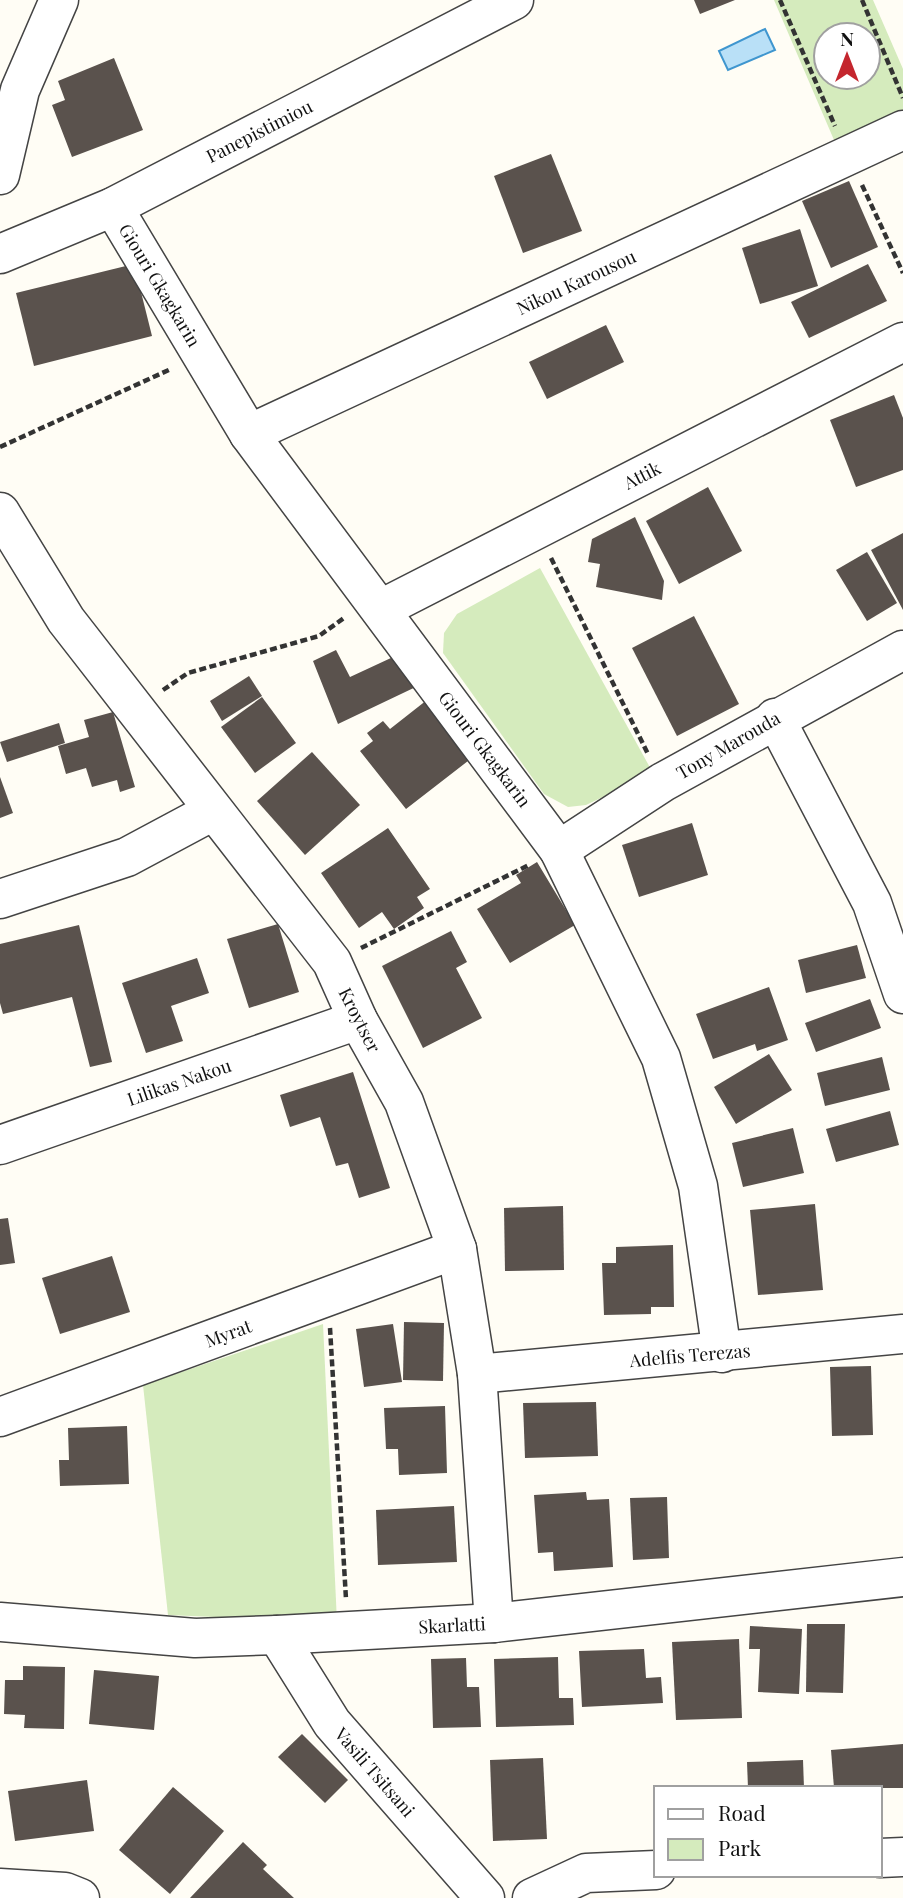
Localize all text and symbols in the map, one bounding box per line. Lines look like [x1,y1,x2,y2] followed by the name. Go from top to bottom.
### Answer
[812,21,882,91] north arrow
[840,25,854,51] text: N
[202,94,317,168] street label: Panepistimiou
[114,219,206,351] street label: Giouri Gkagkarin
[512,244,640,320] street label: Nikou Karousou
[618,456,665,495] street label: Attik
[433,686,537,812] street label: Giouri Gkagkarin
[672,706,784,784] street label: Tony Marouda
[333,983,387,1057] street label: Kroytser
[124,1053,235,1111] street label: Lilikas Nakou
[201,1313,255,1352] street label: Myrat
[628,1338,751,1372] street label: Adelfis Terezas
[418,1611,486,1639] street label: Skarlatti
[329,1722,420,1822] street label: Vasili Tsitsani
[654,1786,882,1877] legend
[718,1798,766,1826] text: Road
[718,1833,762,1861] text: Park

